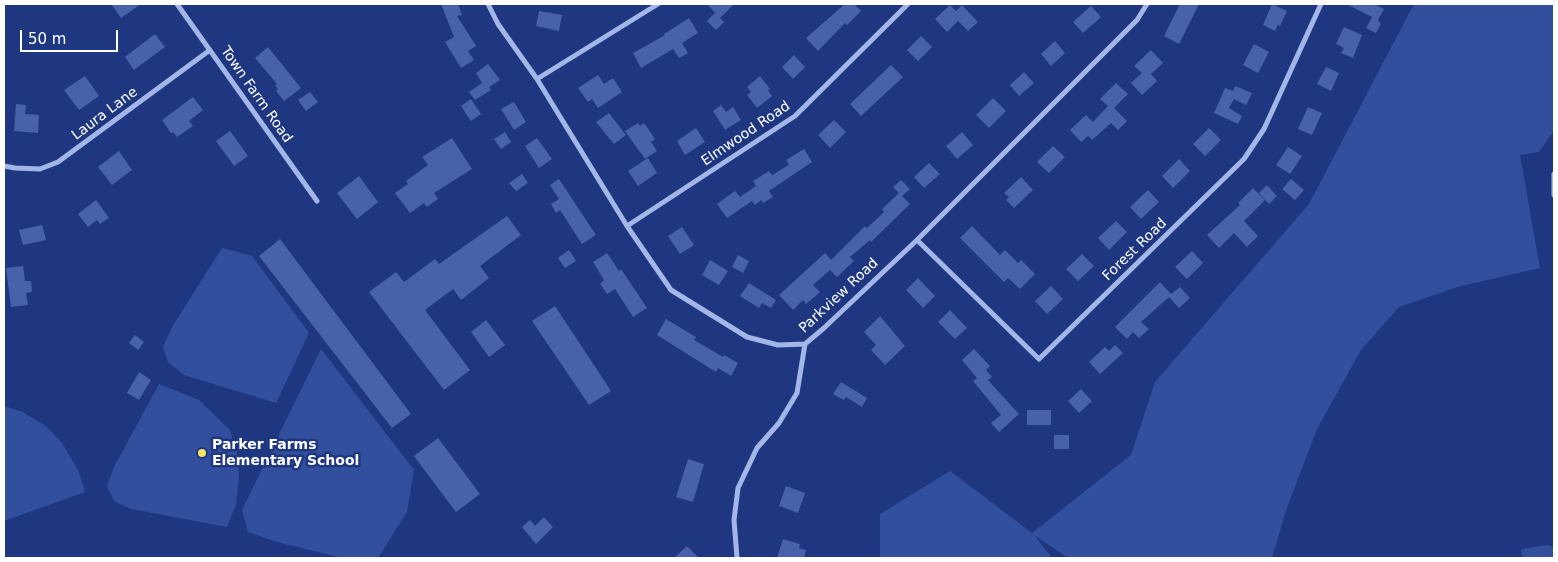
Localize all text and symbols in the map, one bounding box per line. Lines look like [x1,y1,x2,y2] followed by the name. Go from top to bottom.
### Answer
[22,20,120,52] scale bar
[28,30,66,48] text: 50 m
[217,44,295,146] street label: Town Farm Road
[69,84,141,144] street label: Laura Lane
[698,98,794,170] street label: Elmwood Road
[1099,215,1171,285] street label: Forest Road
[796,255,882,337] street label: Parkview Road
[212,437,359,470] place label: Parker Farms Elementary School
[196,447,208,459] marker: Parker Farms Elementary School

